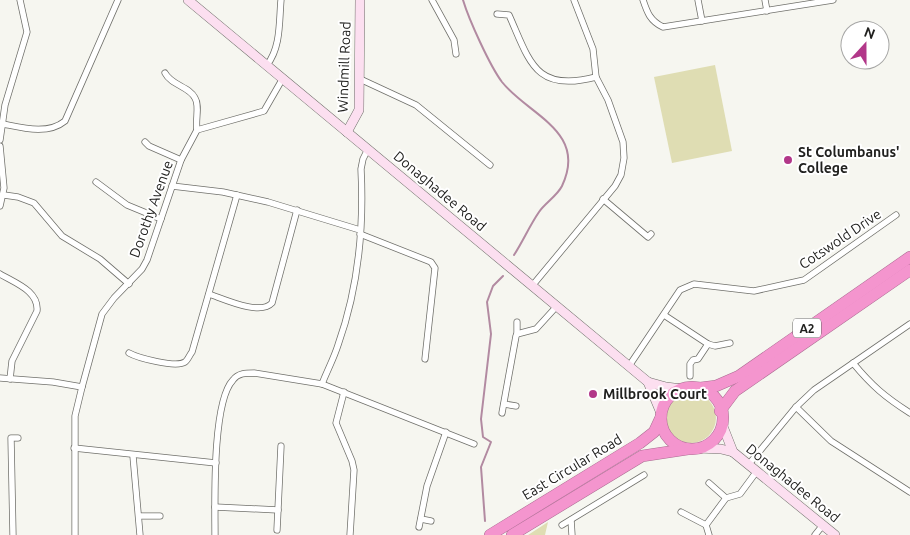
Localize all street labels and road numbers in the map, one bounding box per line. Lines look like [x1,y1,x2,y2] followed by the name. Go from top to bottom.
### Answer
[334,21,354,113] street label: Windmill Road
[391,148,489,234] street label: Donaghadee Road
[126,158,176,260] street label: Dorothy Avenue
[796,206,884,272] street label: Cotswold Drive
[793,318,821,338] road number: A2
[519,431,625,503] street label: East Circular Road
[743,440,843,526] street label: Donaghadee Road

